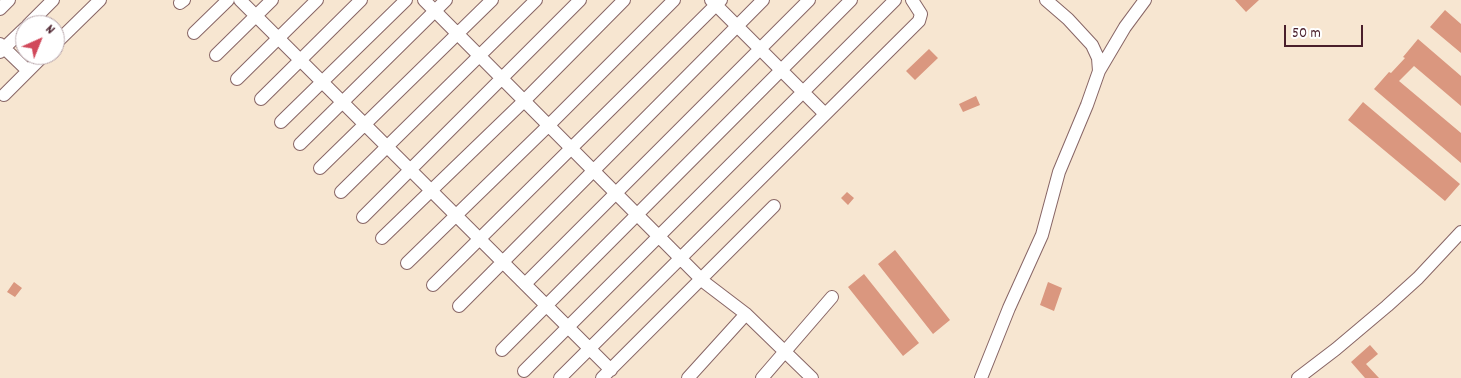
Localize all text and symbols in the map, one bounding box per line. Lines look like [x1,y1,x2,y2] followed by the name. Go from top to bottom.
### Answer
[15,15,65,65] north arrow
[1286,15,1365,47] scale bar
[40,20,59,40] text: N
[1292,23,1321,45] text: 50 m

